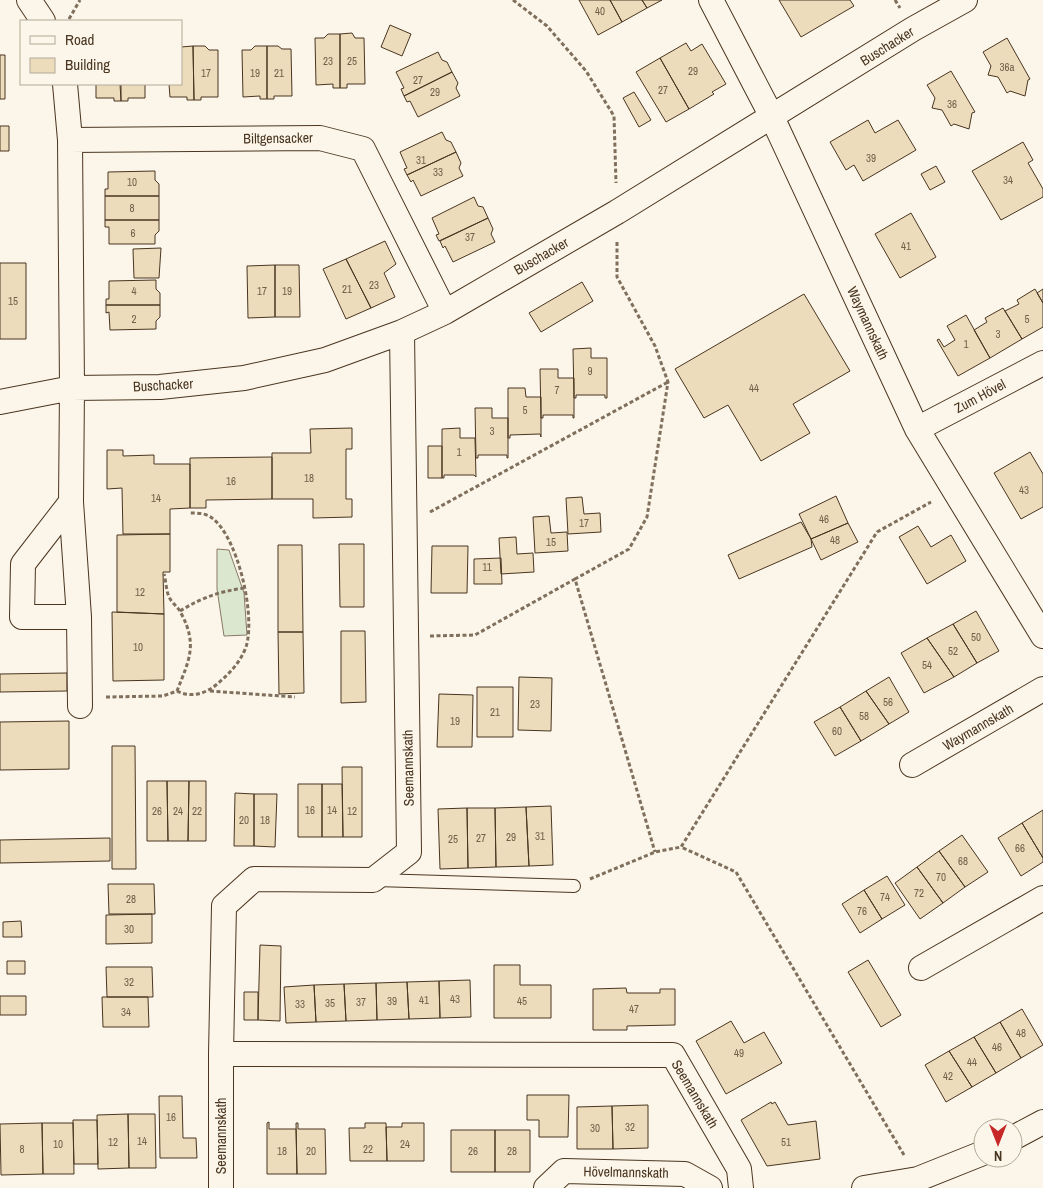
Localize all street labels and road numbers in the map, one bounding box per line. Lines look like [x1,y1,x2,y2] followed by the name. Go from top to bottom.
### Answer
[857,22,917,70] street label: Buschacker
[243,128,313,148] street label: Biltgensacker
[511,233,572,279] street label: Buschacker
[843,284,893,362] street label: Waymannskath
[133,374,194,396] street label: Buschacker
[951,375,1009,417] street label: Zum Hövel
[939,700,1017,754] street label: Waymannskath
[398,730,418,806] street label: Seemannskath
[668,1057,722,1131] street label: Seemannskath
[212,1098,230,1174] street label: Seemannskath
[583,1162,669,1182] street label: Hövelmannskath

